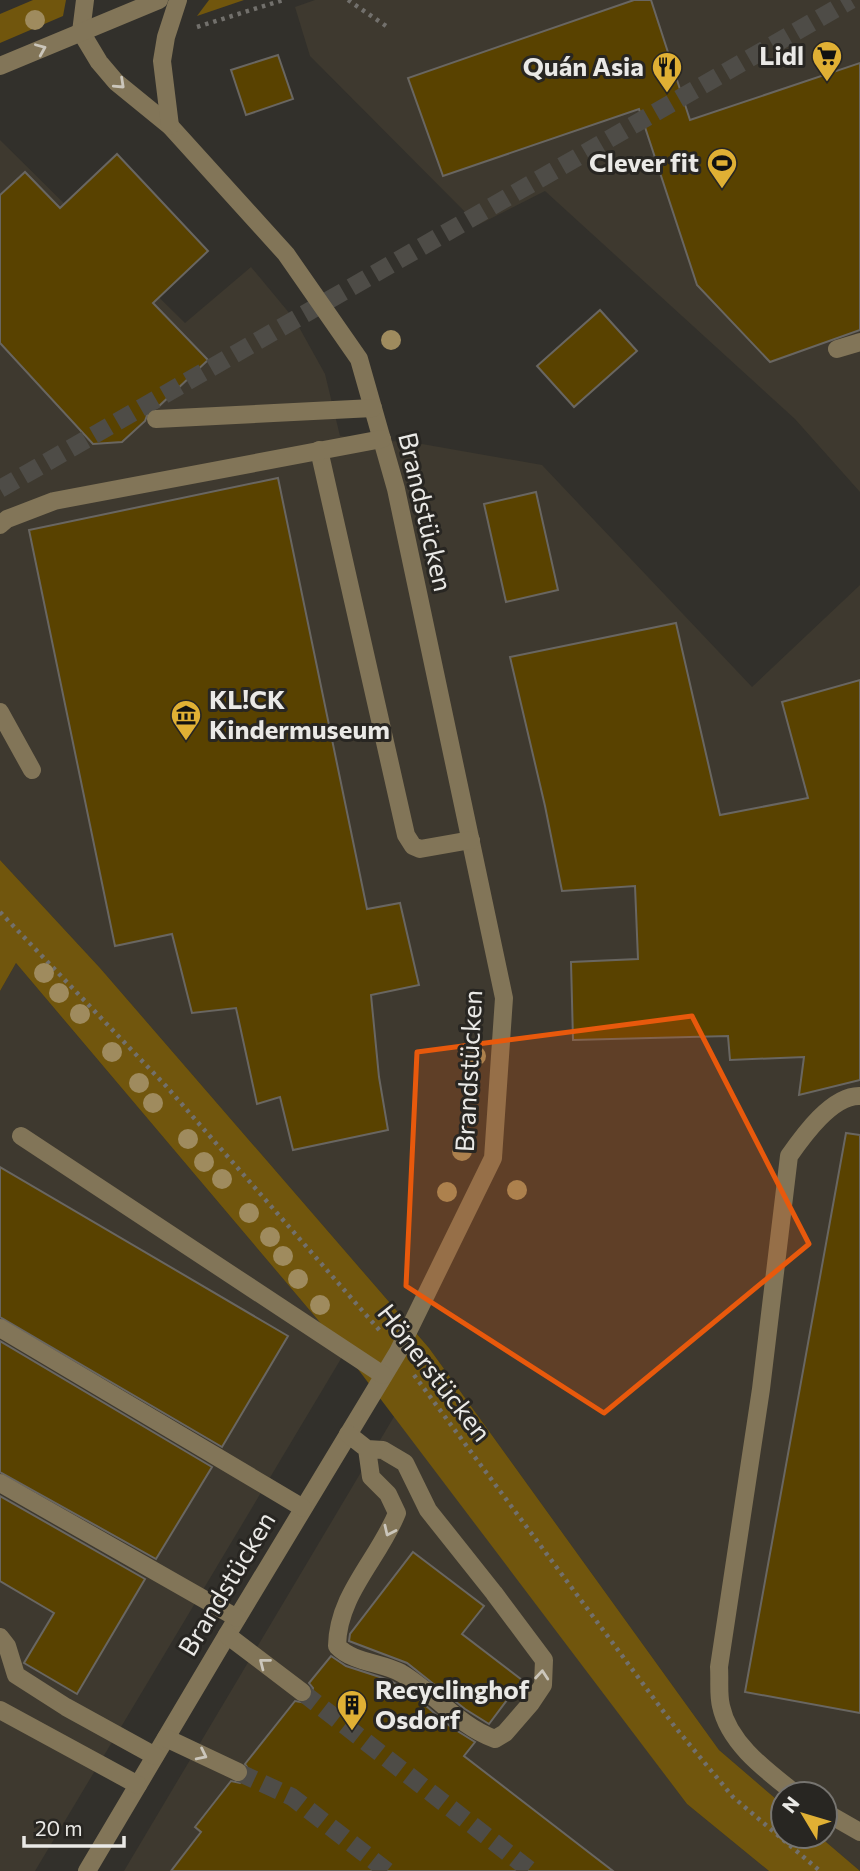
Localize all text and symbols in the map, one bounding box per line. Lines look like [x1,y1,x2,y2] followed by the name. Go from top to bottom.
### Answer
[759,39,804,70] place label: Lidl
[810,39,844,83] supermarket icon: Lidl
[34,43,46,57] one-way arrow
[523,50,644,81] place label: Quán Asia
[650,50,684,94] restaurant icon: Quán Asia
[112,76,125,88] one-way arrow
[589,146,699,177] place label: Clever fit
[705,146,739,190] sports icon: Clever fit
[393,429,460,594] street label: Brandstücken
[209,683,390,744] place label: KL!CK Kindermuseum
[169,698,203,742] museum icon: KL!CK Kindermuseum
[448,989,487,1153] street label: Brandstücken
[372,1297,498,1447] street label: Hönerstücken
[171,1506,281,1661] street label: Brandstücken
[384,1524,398,1536] one-way arrow
[260,1659,272,1672] one-way arrow
[534,1669,549,1680] one-way arrow
[375,1673,530,1734] place label: Recyclinghof Osdorf
[335,1688,369,1732] building icon: Recyclinghof Osdorf
[195,1747,207,1761] one-way arrow
[769,1780,839,1850] north arrow
[777,1792,804,1817] text: N
[24,1804,124,1848] scale bar
[35,1815,83,1840] text: 20 m

